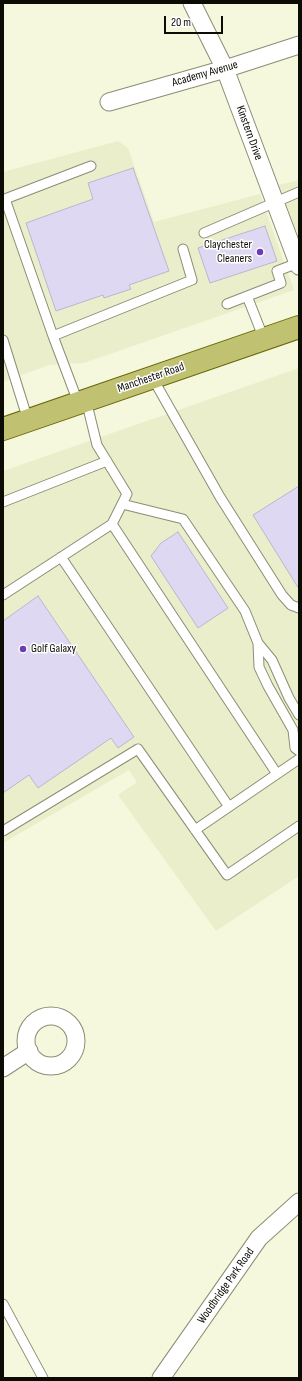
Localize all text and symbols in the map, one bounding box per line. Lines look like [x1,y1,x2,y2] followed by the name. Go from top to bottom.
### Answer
[166,8,225,34] scale bar
[171,15,191,30] text: 20 m
[170,58,240,90] street label: Academy Avenue
[232,104,266,162] street label: Kinstern Drive
[204,238,252,266] place label: Claychester Cleaners
[255,247,265,257] marker: Claychester Cleaners
[116,360,186,396] street label: Manchester Road
[31,642,76,656] place label: Golf Galaxy
[18,644,28,654] marker: Golf Galaxy
[195,1245,257,1327] street label: Woodbridge Park Road

